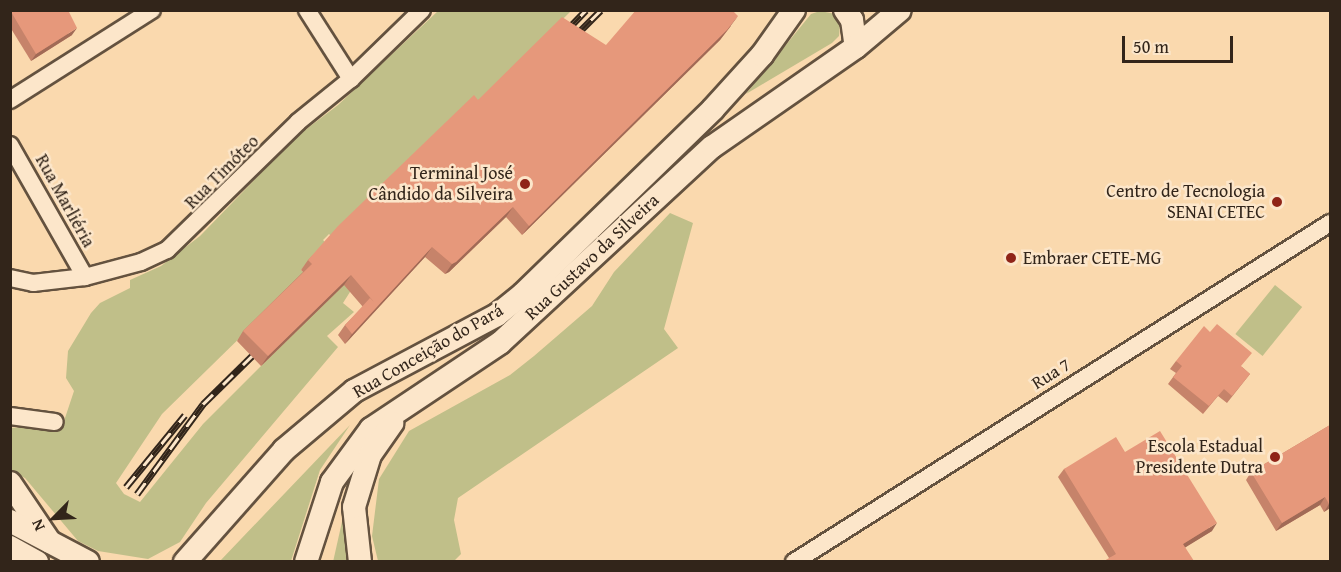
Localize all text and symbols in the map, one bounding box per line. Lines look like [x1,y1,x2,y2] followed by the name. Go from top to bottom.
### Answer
[1125,24,1236,62] scale bar
[1133,33,1169,60] text: 50 m
[181,131,263,213] street label: Rua Timóteo
[31,151,99,251] street label: Rua Marliéria
[368,163,513,206] place label: Terminal José Cândido da Silveira
[518,177,532,191] marker: Terminal José Cândido da Silveira
[1106,181,1265,224] place label: Centro de Tecnologia SENAI CETEC
[521,189,663,325] street label: Rua Gustavo da Silveira
[1270,195,1284,209] marker: Centro de Tecnologia SENAI CETEC
[1023,247,1161,269] place label: Embraer CETE-MG
[1004,251,1018,265] marker: Embraer CETE-MG
[349,299,507,403] street label: Rua Conceição do Pará
[1028,354,1074,394] street label: Rua 7
[1136,436,1263,478] place label: Escola Estadual Presidente Dutra
[1268,450,1282,464] marker: Escola Estadual Presidente Dutra
[24,488,84,548] north arrow
[24,516,51,535] text: N

